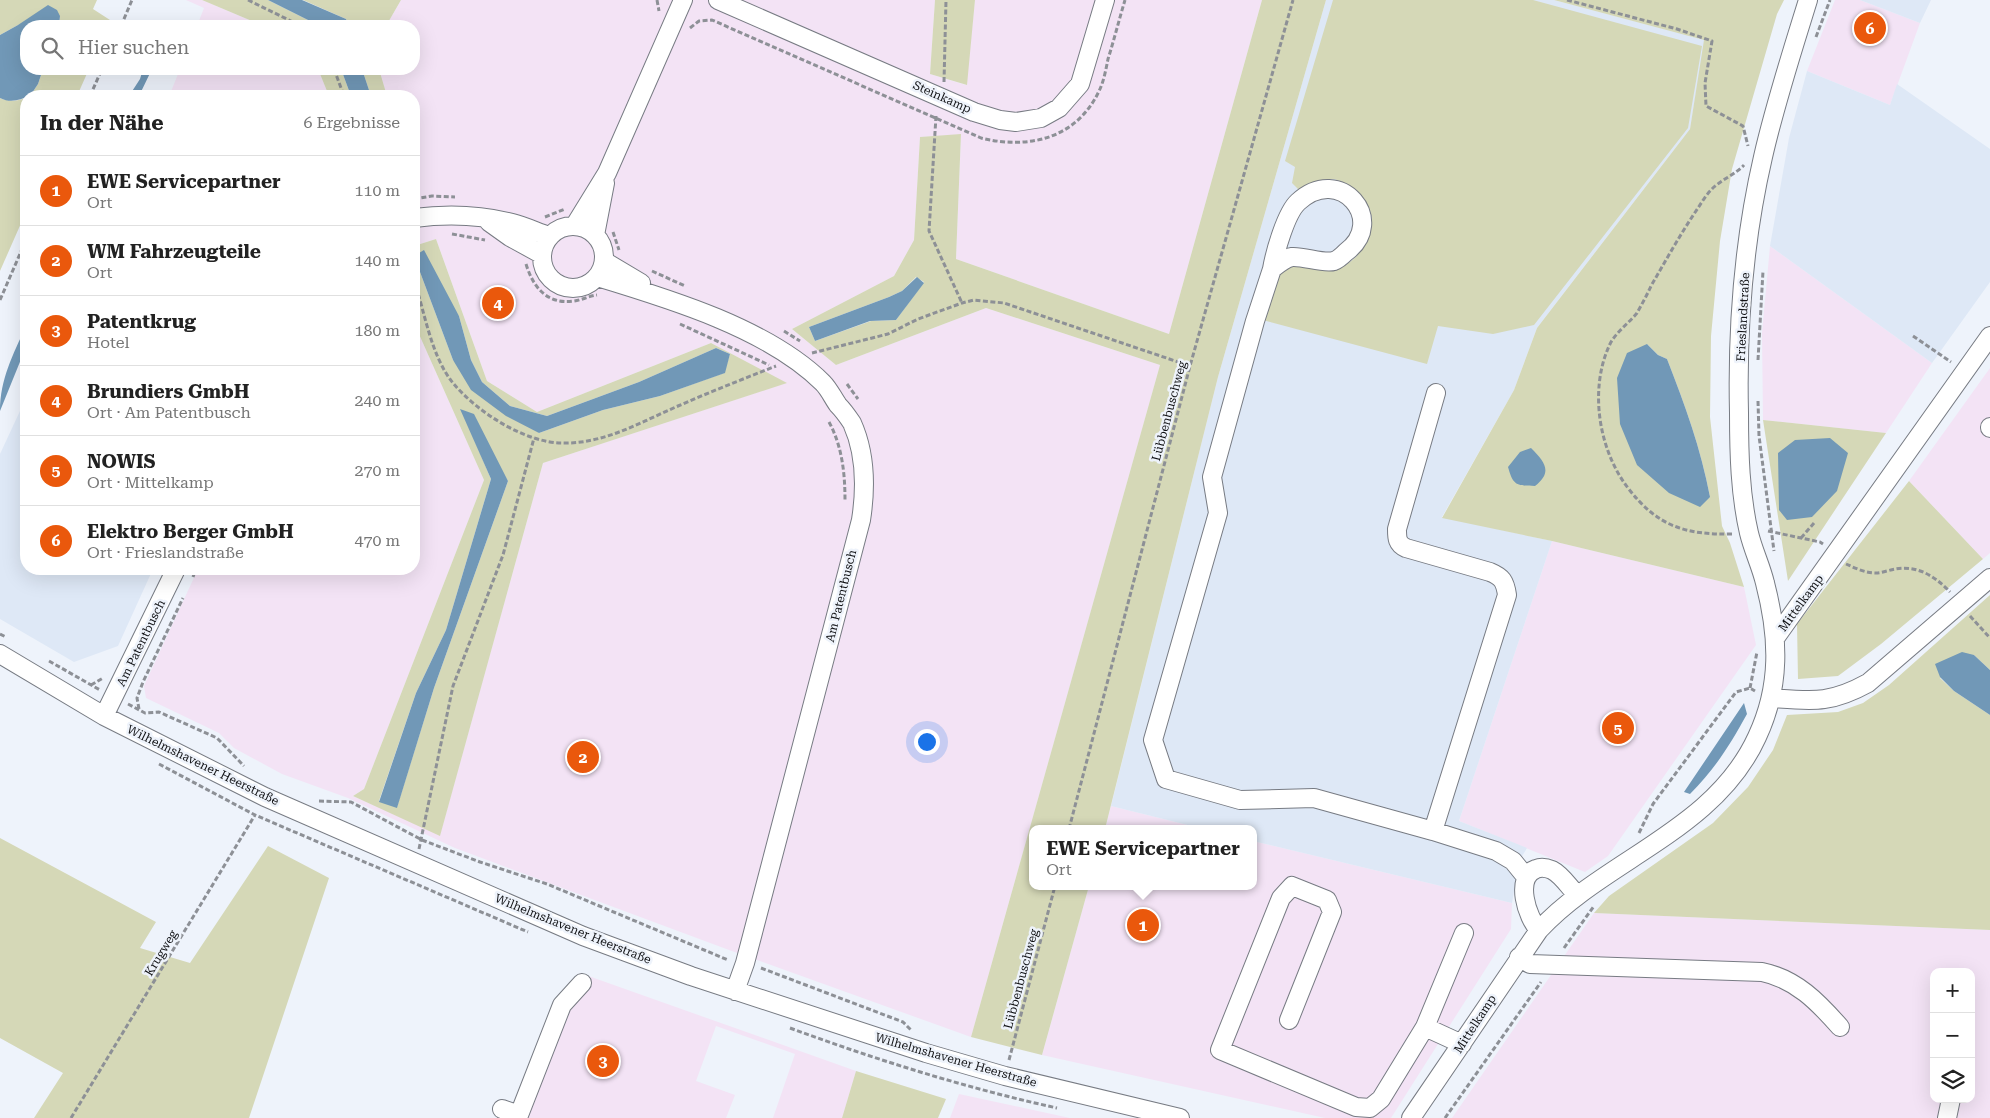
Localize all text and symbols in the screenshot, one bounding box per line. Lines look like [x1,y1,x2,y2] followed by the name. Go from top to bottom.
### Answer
[1854,9,1886,47] pin: 6
[20,20,420,75] search box
[38,34,66,62] icon: search
[78,36,189,59] text: Hier suchen
[911,78,973,116] street label: Steinkamp
[40,111,163,135] text: In der Nähe
[303,113,400,132] text: 6 Ergebnisse
[87,170,281,193] text: EWE Servicepartner
[52,181,60,200] text: 1
[354,181,400,200] text: 110 m
[87,193,113,212] text: Ort
[87,240,261,263] text: WM Fahrzeugteile
[52,251,60,270] text: 2
[354,251,400,270] text: 140 m
[87,263,113,282] text: Ort
[1734,272,1752,362] street label: Frieslandstraße
[482,284,514,322] pin: 4
[87,310,196,333] text: Patentkrug
[52,321,60,340] text: 3
[354,321,400,340] text: 180 m
[87,333,129,352] text: Hotel
[1149,359,1189,462] street label: Lübbenbuschweg
[87,380,249,403] text: Brundiers GmbH
[52,391,60,410] text: 4
[354,391,400,410] text: 240 m
[87,403,251,422] text: Ort · Am Patentbusch
[87,450,155,473] text: NOWIS
[52,461,60,480] text: 5
[354,461,400,480] text: 270 m
[87,473,214,492] text: Ort · Mittelkamp
[87,520,294,543] text: Elektro Berger GmbH
[52,531,60,550] text: 6
[354,531,400,550] text: 470 m
[87,543,244,562] text: Ort · Frieslandstraße
[823,548,859,644] street label: Am Patentbusch
[1776,572,1826,634] street label: Mittelkamp
[114,597,168,689] street label: Am Patentbusch
[1602,709,1634,747] pin: 5
[125,722,282,808] street label: Wilhelmshavener Heerstraße
[914,729,940,755] your location
[567,738,599,776] pin: 2
[1029,825,1257,890] popup
[1046,837,1240,860] text: EWE Servicepartner
[1046,860,1072,879] text: Ort
[493,891,654,967] street label: Wilhelmshavener Heerstraße
[1127,906,1159,944] pin: 1
[142,927,180,979] street label: Krugweg
[1001,927,1041,1030] street label: Lübbenbuschweg
[1930,968,1975,1103] map controls
[1930,968,1975,1013] button: +
[1451,992,1499,1056] street label: Mittelkamp
[1930,1013,1975,1058] button: −
[874,1030,1039,1090] street label: Wilhelmshavener Heerstraße
[587,1042,619,1080] pin: 3
[1930,1058,1975,1103] button: layers

